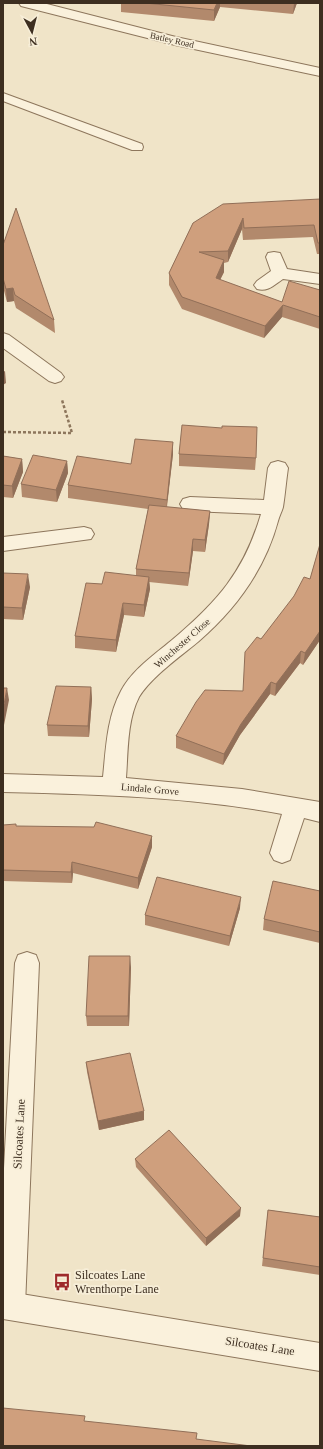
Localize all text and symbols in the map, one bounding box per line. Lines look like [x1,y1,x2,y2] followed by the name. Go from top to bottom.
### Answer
[12,12,52,52] north arrow
[149,30,195,50] street label: Batley Road
[28,35,38,48] text: N
[152,615,213,670] street label: Winchester Close
[121,781,180,797] street label: Lindale Grove
[10,1099,28,1169] street label: Silcoates Lane
[75,1268,159,1296] place label: Silcoates Lane Wrenthorpe Lane
[52,1272,72,1292] bus stop icon: Silcoates Lane Wrenthorpe Lane
[224,1334,296,1358] street label: Silcoates Lane

